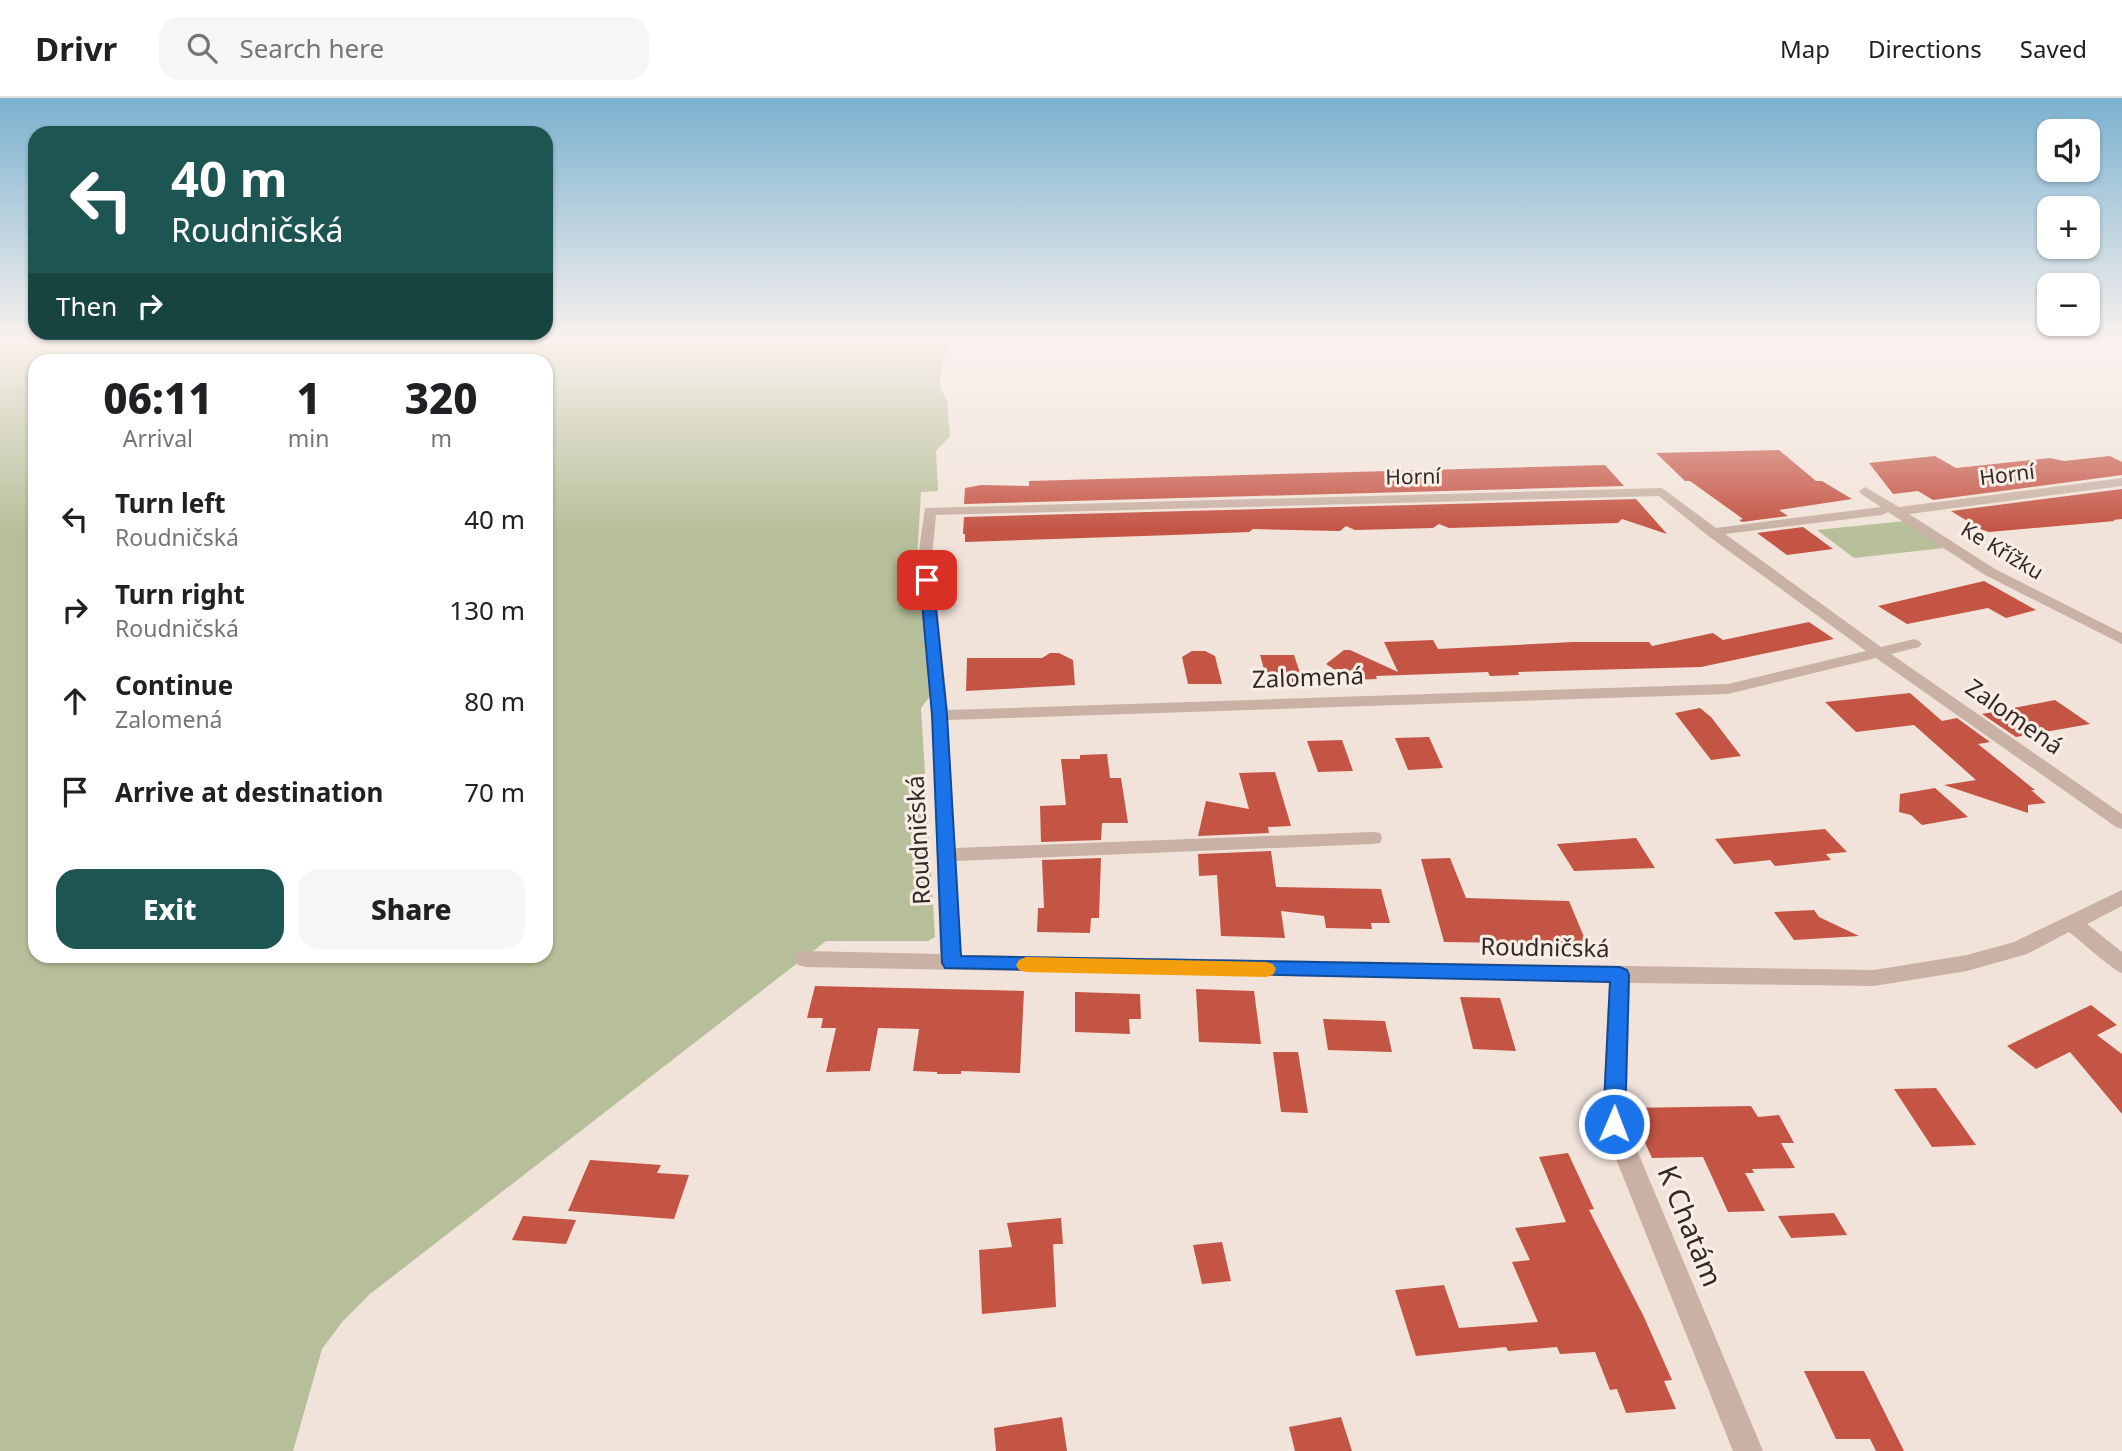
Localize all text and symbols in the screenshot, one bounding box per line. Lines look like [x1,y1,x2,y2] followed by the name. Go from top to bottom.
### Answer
[159,17,649,80] search box
[35,26,117,71] text: Drivr
[183,29,221,67] icon: search
[239,30,384,66] text: Search here
[1780,32,1830,65] text: Map
[1868,32,1982,65] text: Directions
[2020,32,2087,65] text: Saved
[2037,119,2100,336] map controls
[2037,119,2100,182] button: sound
[171,145,288,211] text: 40 m
[56,154,147,245] icon: left
[2037,196,2100,259] button: +
[171,208,343,251] text: Roudničská
[2037,273,2100,336] button: −
[131,287,169,325] icon: right
[56,288,117,324] text: Then
[103,369,212,426] text: 06:11
[296,369,321,426] text: 1
[405,369,478,426] text: 320
[123,422,193,454] text: Arrival
[288,422,329,454] text: min
[430,422,452,454] text: m
[1978,457,2037,491] street label: Horní
[1385,462,1441,490] street label: Horní
[115,485,226,521] text: Turn left
[56,500,94,538] icon: left
[464,501,525,537] text: 40 m
[1956,515,2049,586] street label: Ke Křížku
[115,521,239,553] text: Roudničská
[897,550,957,610] pin
[908,561,946,599] icon: arrive
[115,576,245,612] text: Turn right
[56,591,94,629] icon: right
[449,592,525,628] text: 130 m
[115,612,239,644] text: Roudničská
[1251,658,1365,695] street label: Zalomená
[115,667,233,703] text: Continue
[1959,670,2070,761] street label: Zalomená
[56,682,94,720] icon: ahead
[464,683,525,719] text: 80 m
[115,703,223,735] text: Zalomená
[56,773,94,811] icon: arrive
[115,774,384,810] text: Arrive at destination
[464,774,525,810] text: 70 m
[898,775,937,906] street label: Roudničská
[56,869,284,949] button: Exit
[298,869,525,949] button: Share
[1480,929,1610,964] street label: Roudničská
[1577,1087,1651,1161] position arrow
[1649,1159,1732,1292] street label: K Chatám

